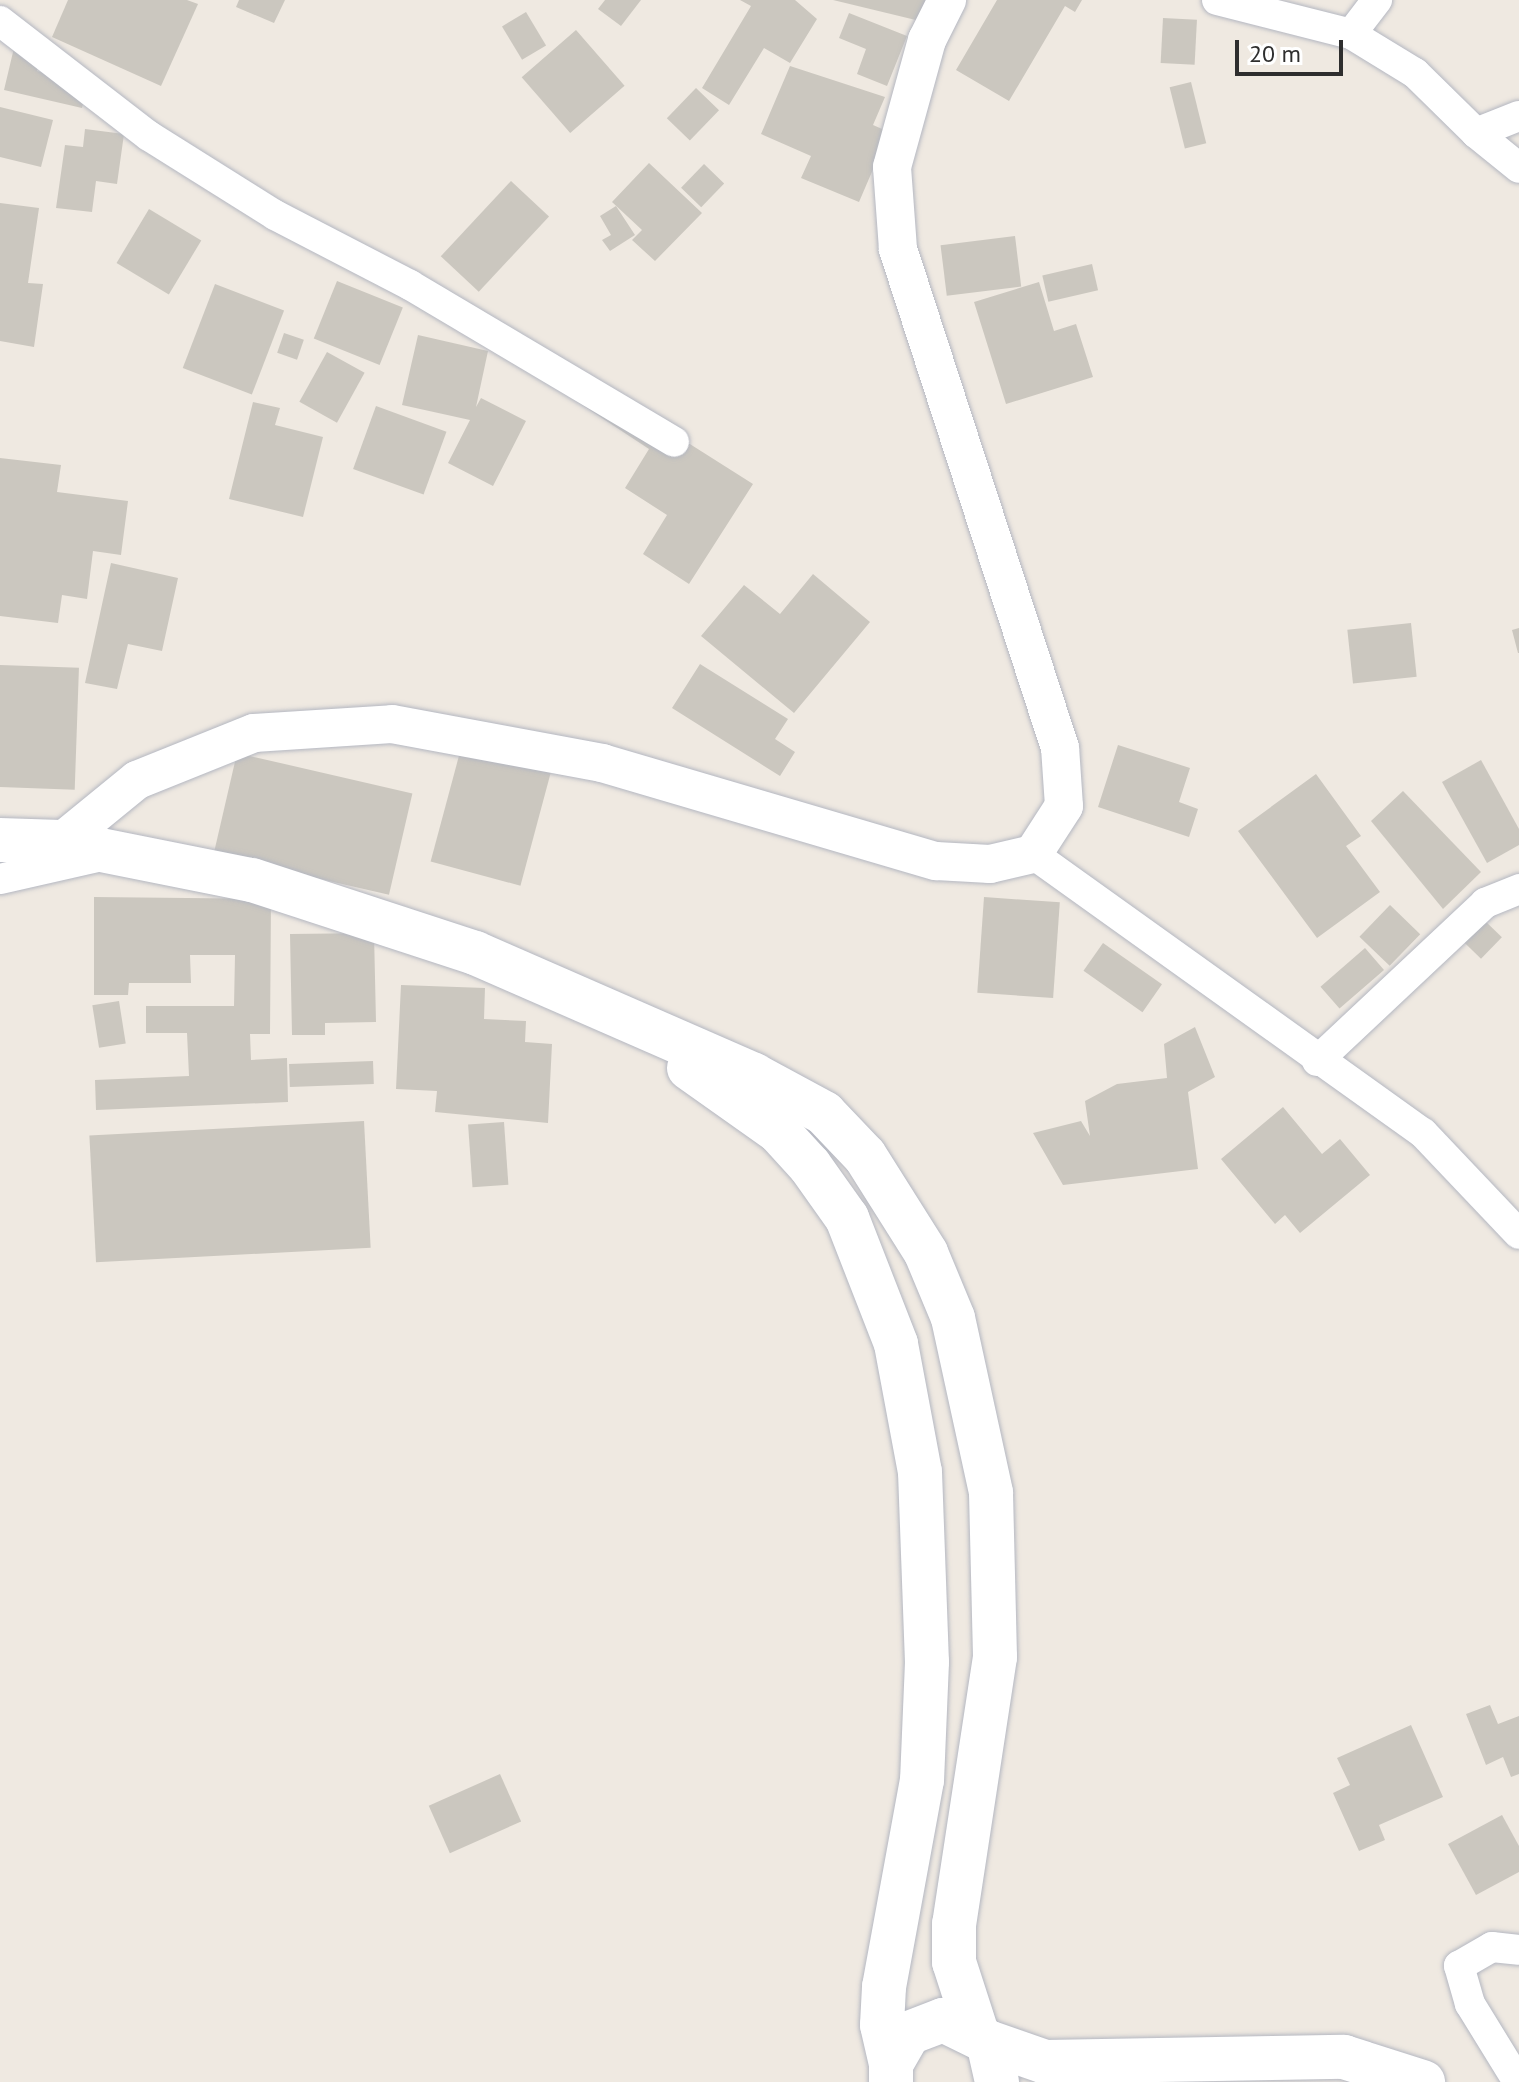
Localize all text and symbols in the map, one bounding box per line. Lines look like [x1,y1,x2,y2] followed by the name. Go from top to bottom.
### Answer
[1239,24,1347,74] scale bar
[1249,38,1301,69] text: 20 m

